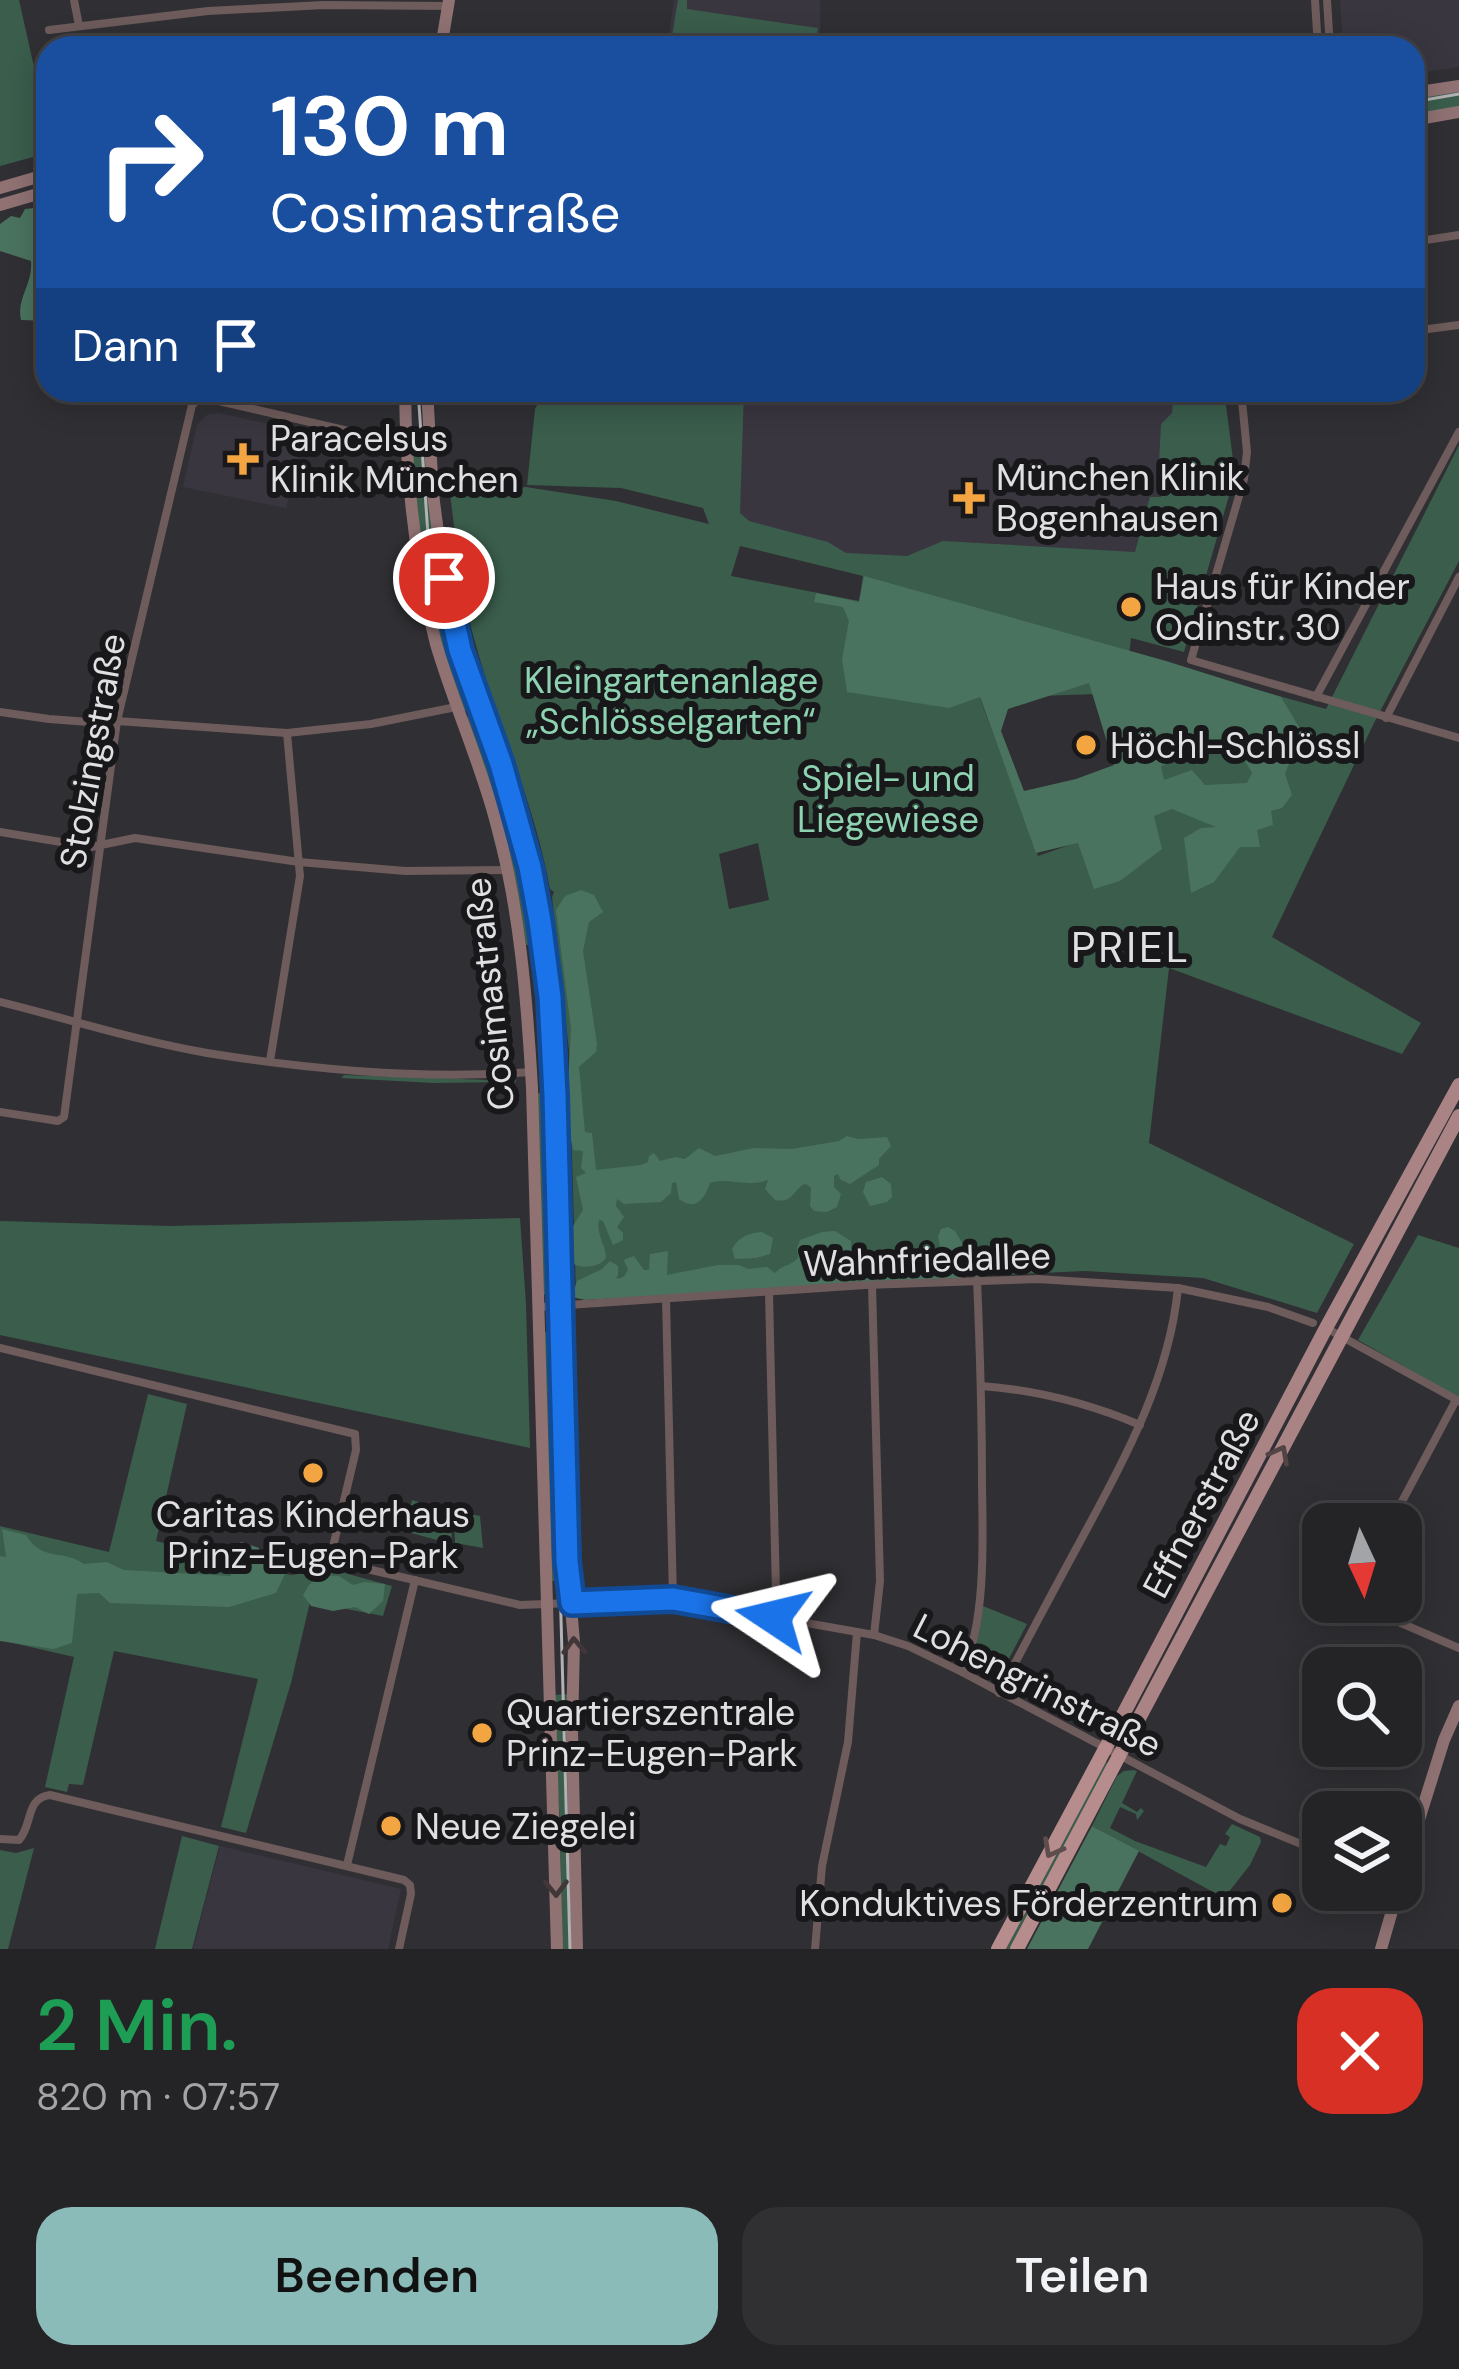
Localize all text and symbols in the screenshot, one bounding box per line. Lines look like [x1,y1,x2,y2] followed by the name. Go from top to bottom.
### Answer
[270,72,509,181] text: 130 m
[72,84,228,240] icon: right
[270,178,620,249] text: Cosimastraße
[203,312,269,378] icon: arrive
[72,316,179,375] text: Dann
[270,415,519,503] place label: Paracelsus Klinik München
[227,443,259,475] marker: Paracelsus Klinik München
[996,454,1245,542] place label: München Klinik Bogenhausen
[953,482,985,514] marker: München Klinik Bogenhausen
[393,527,495,629] pin
[411,545,477,611] icon: arrive
[1155,563,1410,651] place label: Haus für Kinder Odinstr. 30
[1118,594,1144,620] marker: Haus für Kinder Odinstr. 30
[49,630,136,872] street label: Stolzingstraße
[524,657,818,745] park label: Kleingartenanlage „Schlösselgarten“
[1110,722,1360,769] place label: Höchl-Schlössl
[1073,732,1099,758] marker: Höchl-Schlössl
[797,755,979,843] park label: Spiel- und Liegewiese
[454,875,525,1113] street label: Cosimastraße
[1071,920,1191,975] district label: PRIEL
[802,1232,1052,1287] street label: Wahnfriedallee
[1132,1401,1271,1606] street label: Effnerstraße
[1265,1445,1288,1467] one-way arrow
[300,1460,326,1486] marker: Caritas Kinderhaus Prinz-Eugen-Park
[156,1491,470,1579] place label: Caritas Kinderhaus Prinz-Eugen-Park
[1302,1503,1422,1623] north arrow
[1302,1503,1422,1911] map controls
[710,1554,836,1680] position arrow
[906,1603,1170,1768] street label: Lohengrinstraße
[561,1636,587,1655] one-way arrow
[1302,1647,1422,1767] button: search
[506,1689,798,1777] place label: Quartierszentrale Prinz-Eugen-Park
[469,1720,495,1746] marker: Quartierszentrale Prinz-Eugen-Park
[1302,1791,1422,1911] button: layers
[415,1803,636,1850] place label: Neue Ziegelei
[378,1813,404,1839] marker: Neue Ziegelei
[1043,1837,1066,1858] one-way arrow
[542,1879,568,1898] one-way arrow
[799,1880,1258,1927] place label: Konduktives Förderzentrum
[1269,1890,1295,1916] marker: Konduktives Förderzentrum
[36,1979,237,2072] text: 2 Min.
[1297,1988,1423,2114] button: close
[36,2071,280,2122] text: 820 m · 07:57
[36,2207,718,2345] button: Beenden
[742,2207,1423,2345] button: Teilen

